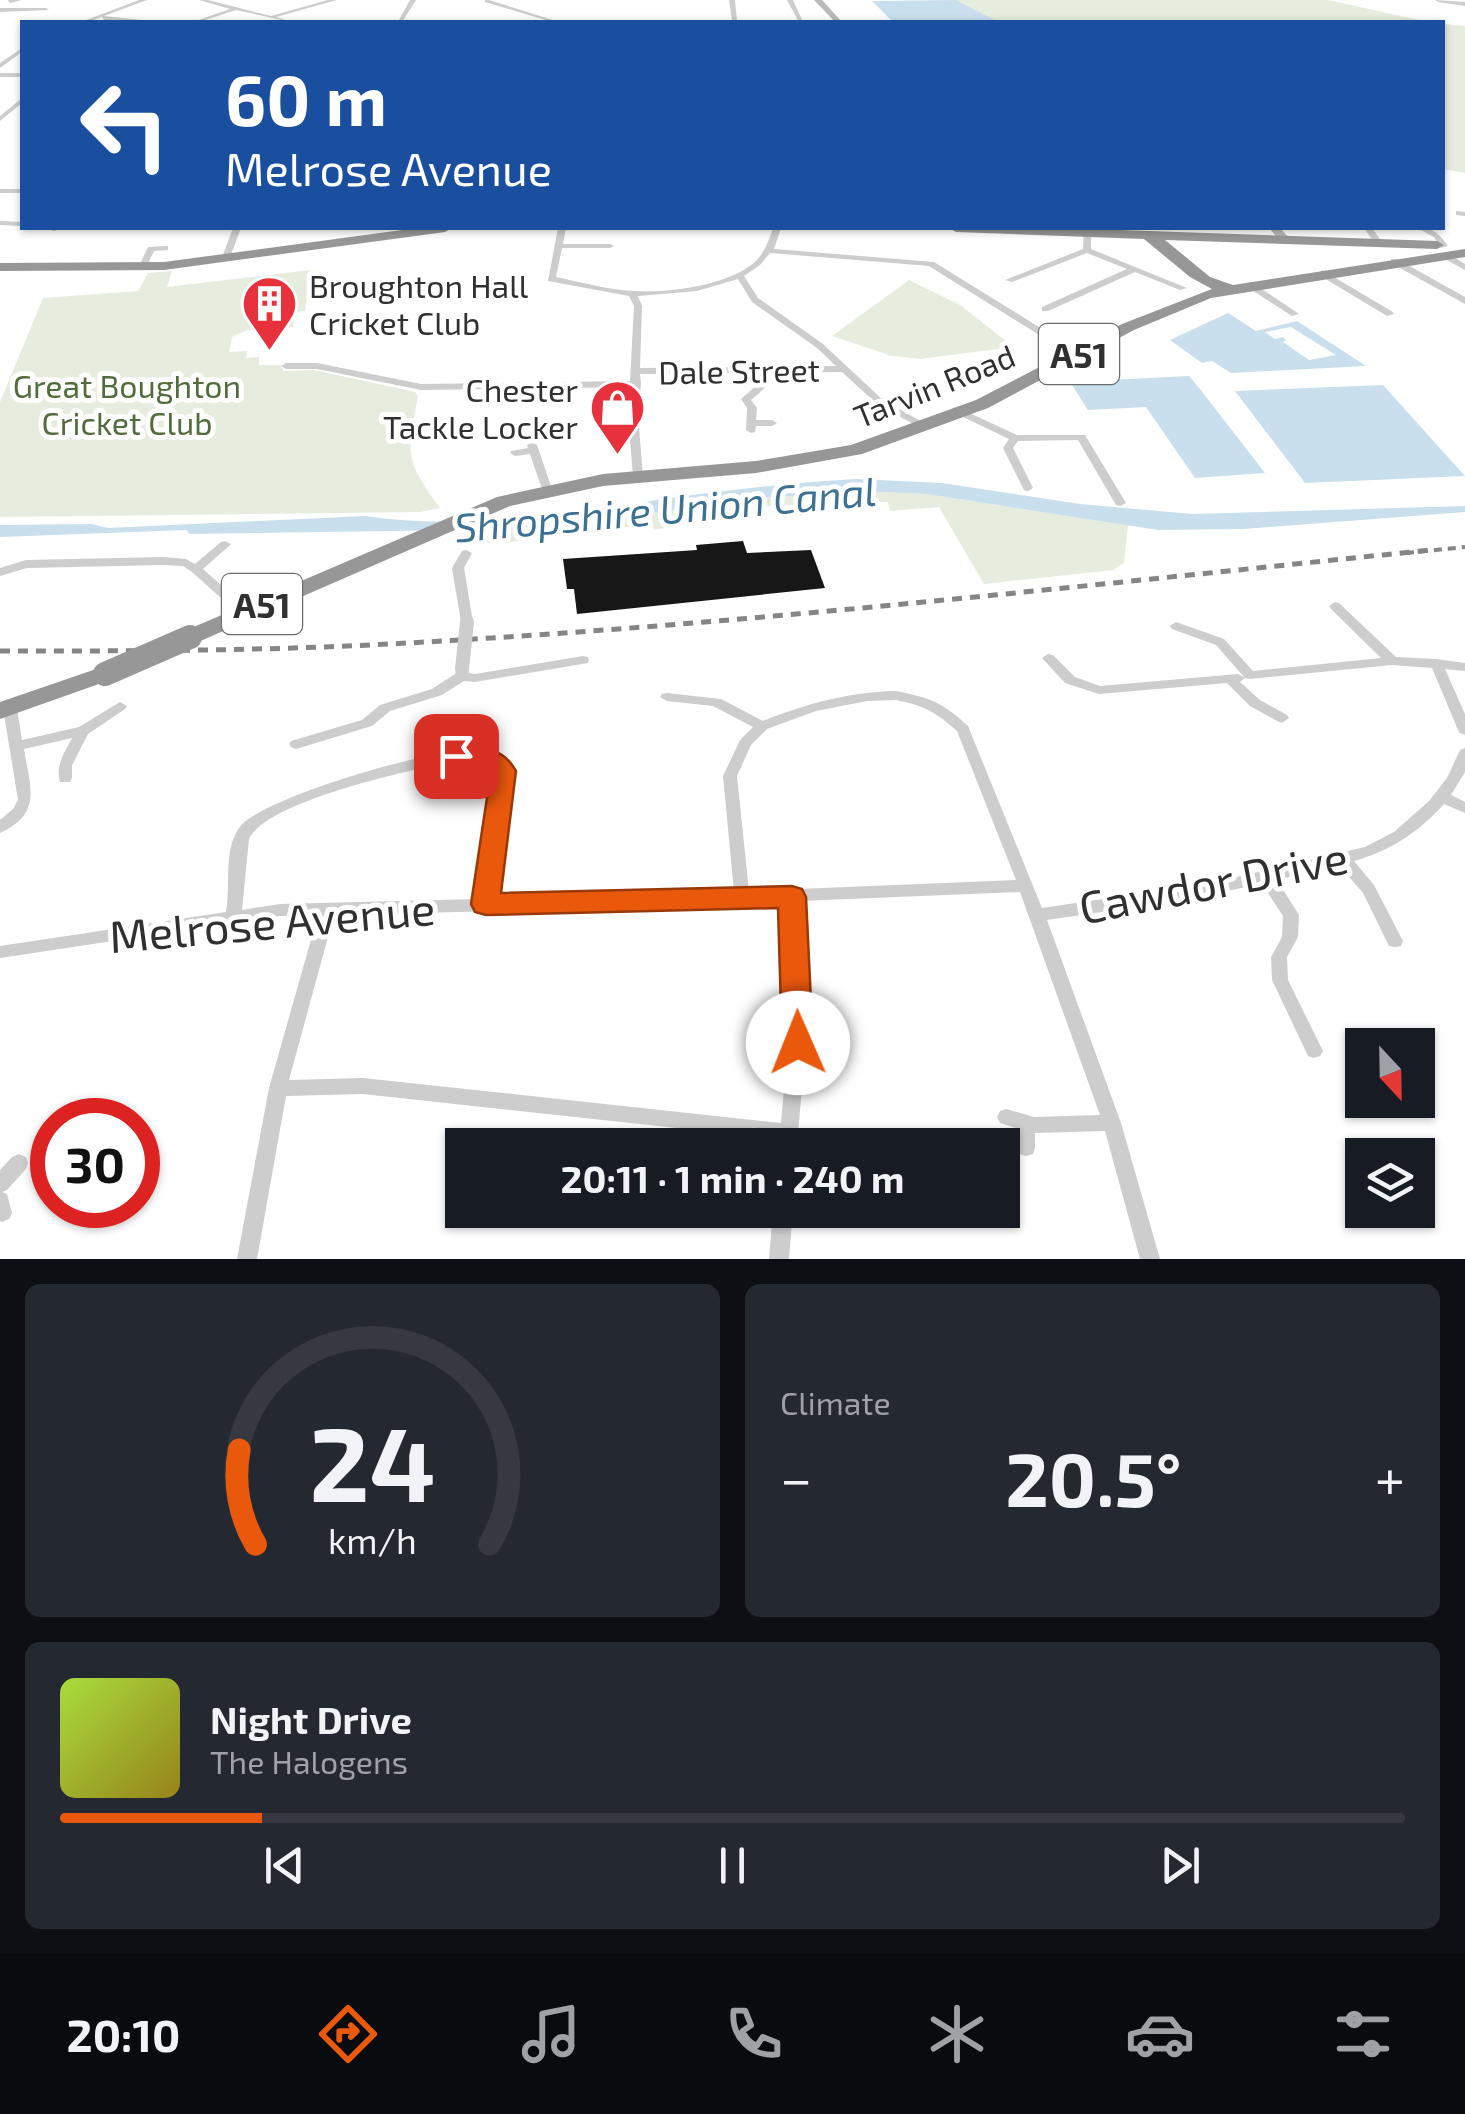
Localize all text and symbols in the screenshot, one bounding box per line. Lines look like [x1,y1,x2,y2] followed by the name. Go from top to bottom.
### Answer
[225,56,387,140] text: 60 m
[60,60,190,190] icon: left
[225,141,552,195] text: Melrose Avenue
[309,266,529,341] place label: Broughton Hall Cricket Club
[240,273,300,352] building icon: Broughton Hall Cricket Club
[1039,324,1119,384] road number: A51
[848,335,1020,435] street label: Tarvin Road
[658,350,820,390] street label: Dale Street
[13,366,241,441] park label: Great Boughton Cricket Club
[383,370,578,445] place label: Chester Tackle Locker
[587,377,647,456] shop icon: Chester Tackle Locker
[452,466,878,550] water label: Shropshire Union Canal
[222,574,302,634] road number: A51
[414,714,499,799] pin
[429,729,484,784] icon: arrive
[1074,828,1352,934] street label: Cawdor Drive
[107,880,437,962] street label: Melrose Avenue
[746,991,850,1095] position arrow
[1345,1028,1435,1118] north arrow
[1345,1028,1435,1228] map controls
[30,1098,160,1228] speed limit sign: 30
[1345,1138,1435,1228] button: layers
[561,1155,904,1201] text: 20:11 · 1 min · 240 m
[780,1383,891,1421] text: Climate
[309,1398,436,1523] text: 24
[1005,1432,1182,1522] text: 20.5°
[780,1444,812,1510] text: −
[1375,1444,1405,1510] text: +
[328,1518,417,1561] text: km/h
[210,1696,412,1742] text: Night Drive
[210,1742,408,1780] text: The Halogens
[257,1838,312,1893] icon: previous
[705,1838,760,1893] icon: pause
[1153,1838,1208,1893] icon: next
[313,1999,383,2069] icon: directions
[516,1999,586,2069] icon: music
[719,1999,789,2069] icon: phone
[922,1999,992,2069] icon: climate
[1125,1999,1195,2069] icon: car
[1328,1999,1398,2069] icon: filters
[67,2007,180,2061] text: 20:10

